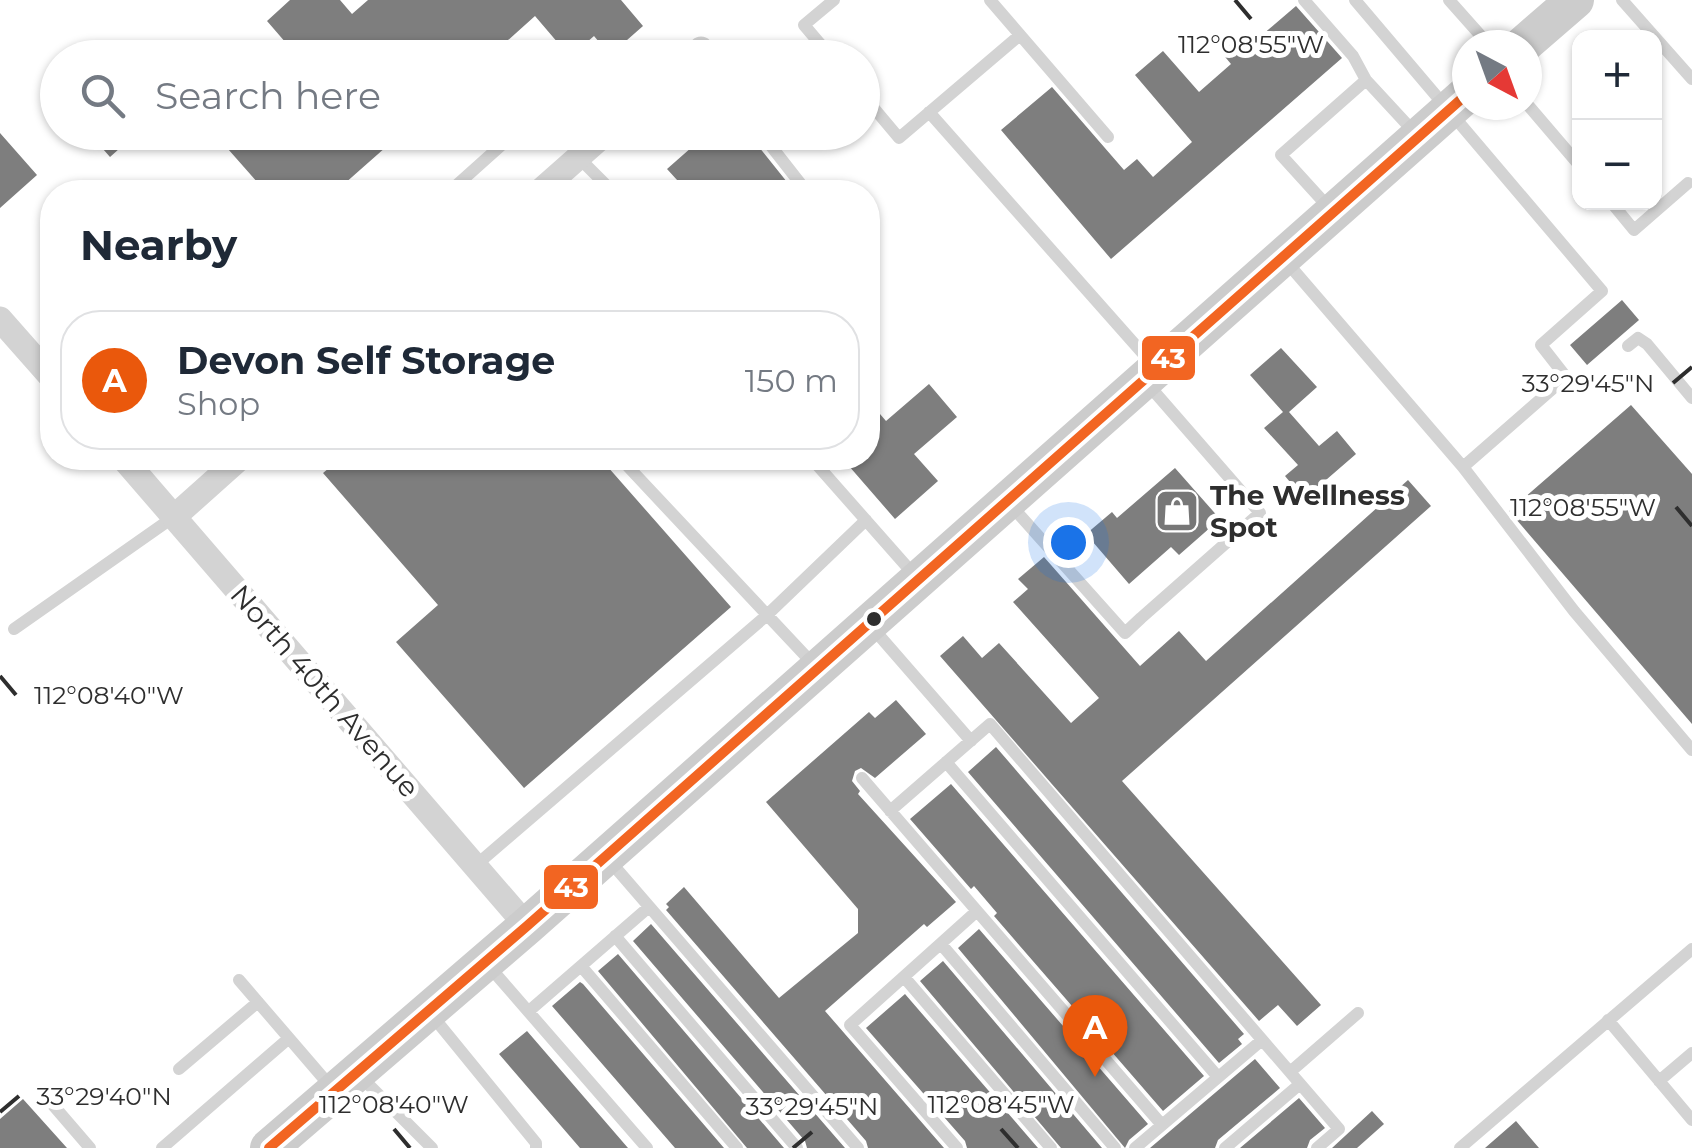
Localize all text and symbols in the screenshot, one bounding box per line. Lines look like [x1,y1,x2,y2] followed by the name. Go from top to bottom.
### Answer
[1178,29,1324,59] text: 112°08'55"W
[1452,30,1542,120] north arrow
[1572,30,1662,210] map controls
[1572,30,1662,120] button: +
[40,40,880,150] search box
[75,68,130,123] icon: search
[155,72,381,119] text: Search here
[1572,120,1662,210] button: −
[80,219,237,271] text: Nearby
[1140,334,1197,382] line badge: 43
[177,337,555,384] text: Devon Self Storage
[1150,341,1186,375] text: 43
[102,361,127,400] text: A
[745,361,838,400] text: 150 m
[1522,368,1654,398] text: 33°29'45"N
[177,384,260,423] text: Shop
[1210,478,1405,544] place label: The Wellness Spot
[1154,488,1200,534] shop icon: The Wellness Spot
[1510,492,1656,522] text: 112°08'55"W
[1043,517,1094,568] your location
[224,578,426,804] street label: North 40th Avenue
[864,609,884,629] unlabelled marker
[34,680,184,710] text: 112°08'40"W
[542,863,600,911] line badge: 43
[553,870,589,904] text: 43
[1062,994,1128,1077] pin: A
[36,1081,172,1111] text: 33°29'40"N
[319,1089,469,1119] text: 112°08'40"W
[927,1089,1075,1119] text: 112°08'45"W
[746,1091,878,1121] text: 33°29'45"N

